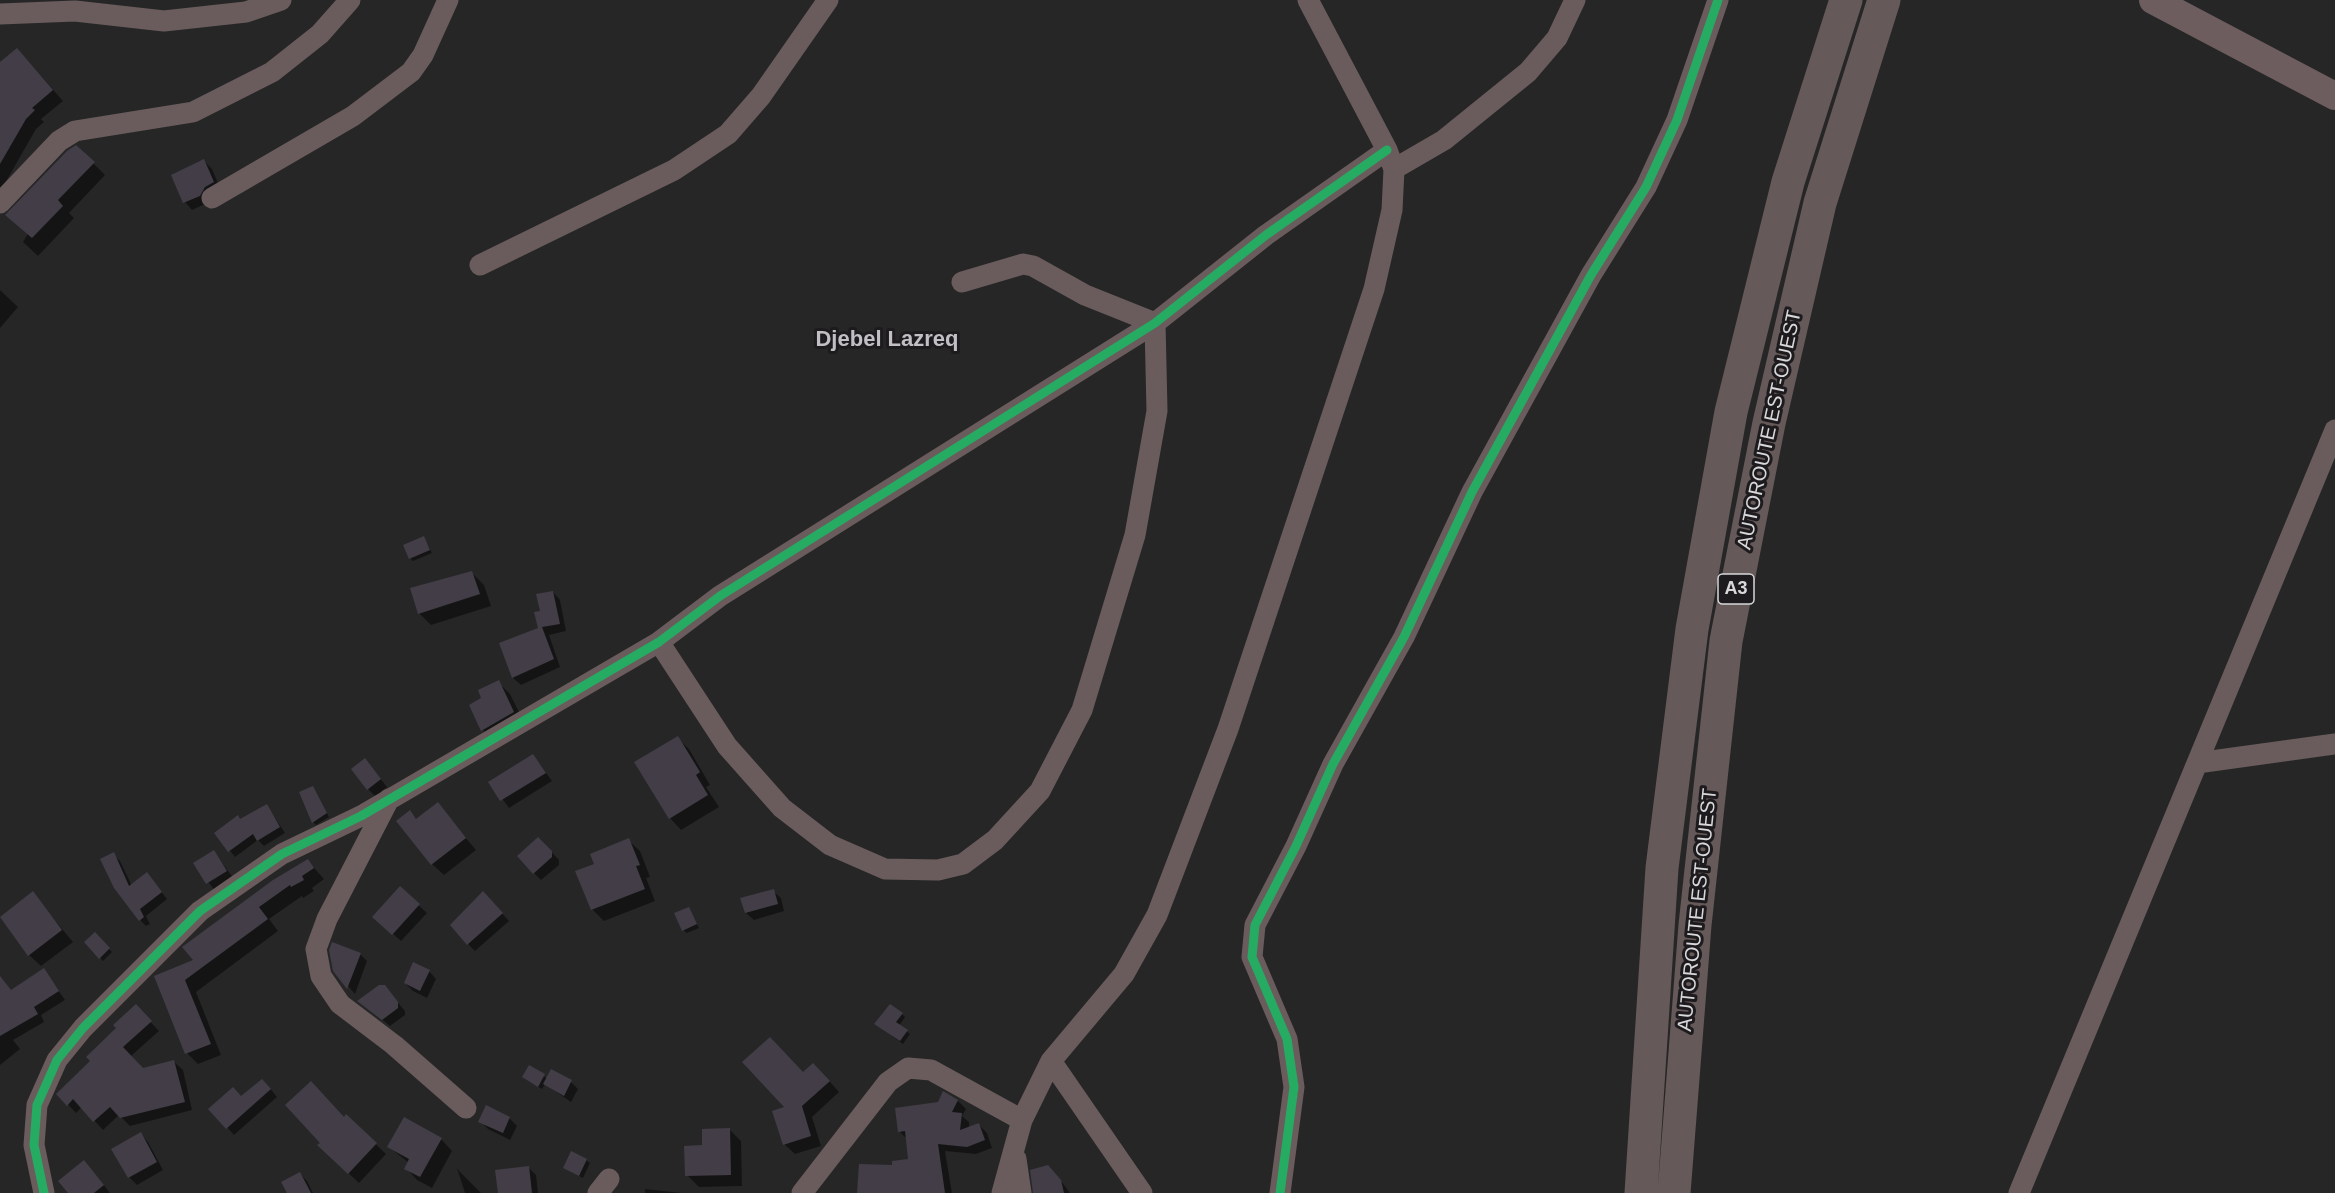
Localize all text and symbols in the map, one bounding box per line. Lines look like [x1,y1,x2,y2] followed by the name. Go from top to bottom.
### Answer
[1733,308,1807,552] street label: AUTOROUTE EST-OUEST
[815,327,959,353] district label: Djebel Lazreq
[1718,574,1754,604] road number: A3
[1673,787,1723,1033] street label: AUTOROUTE EST-OUEST

